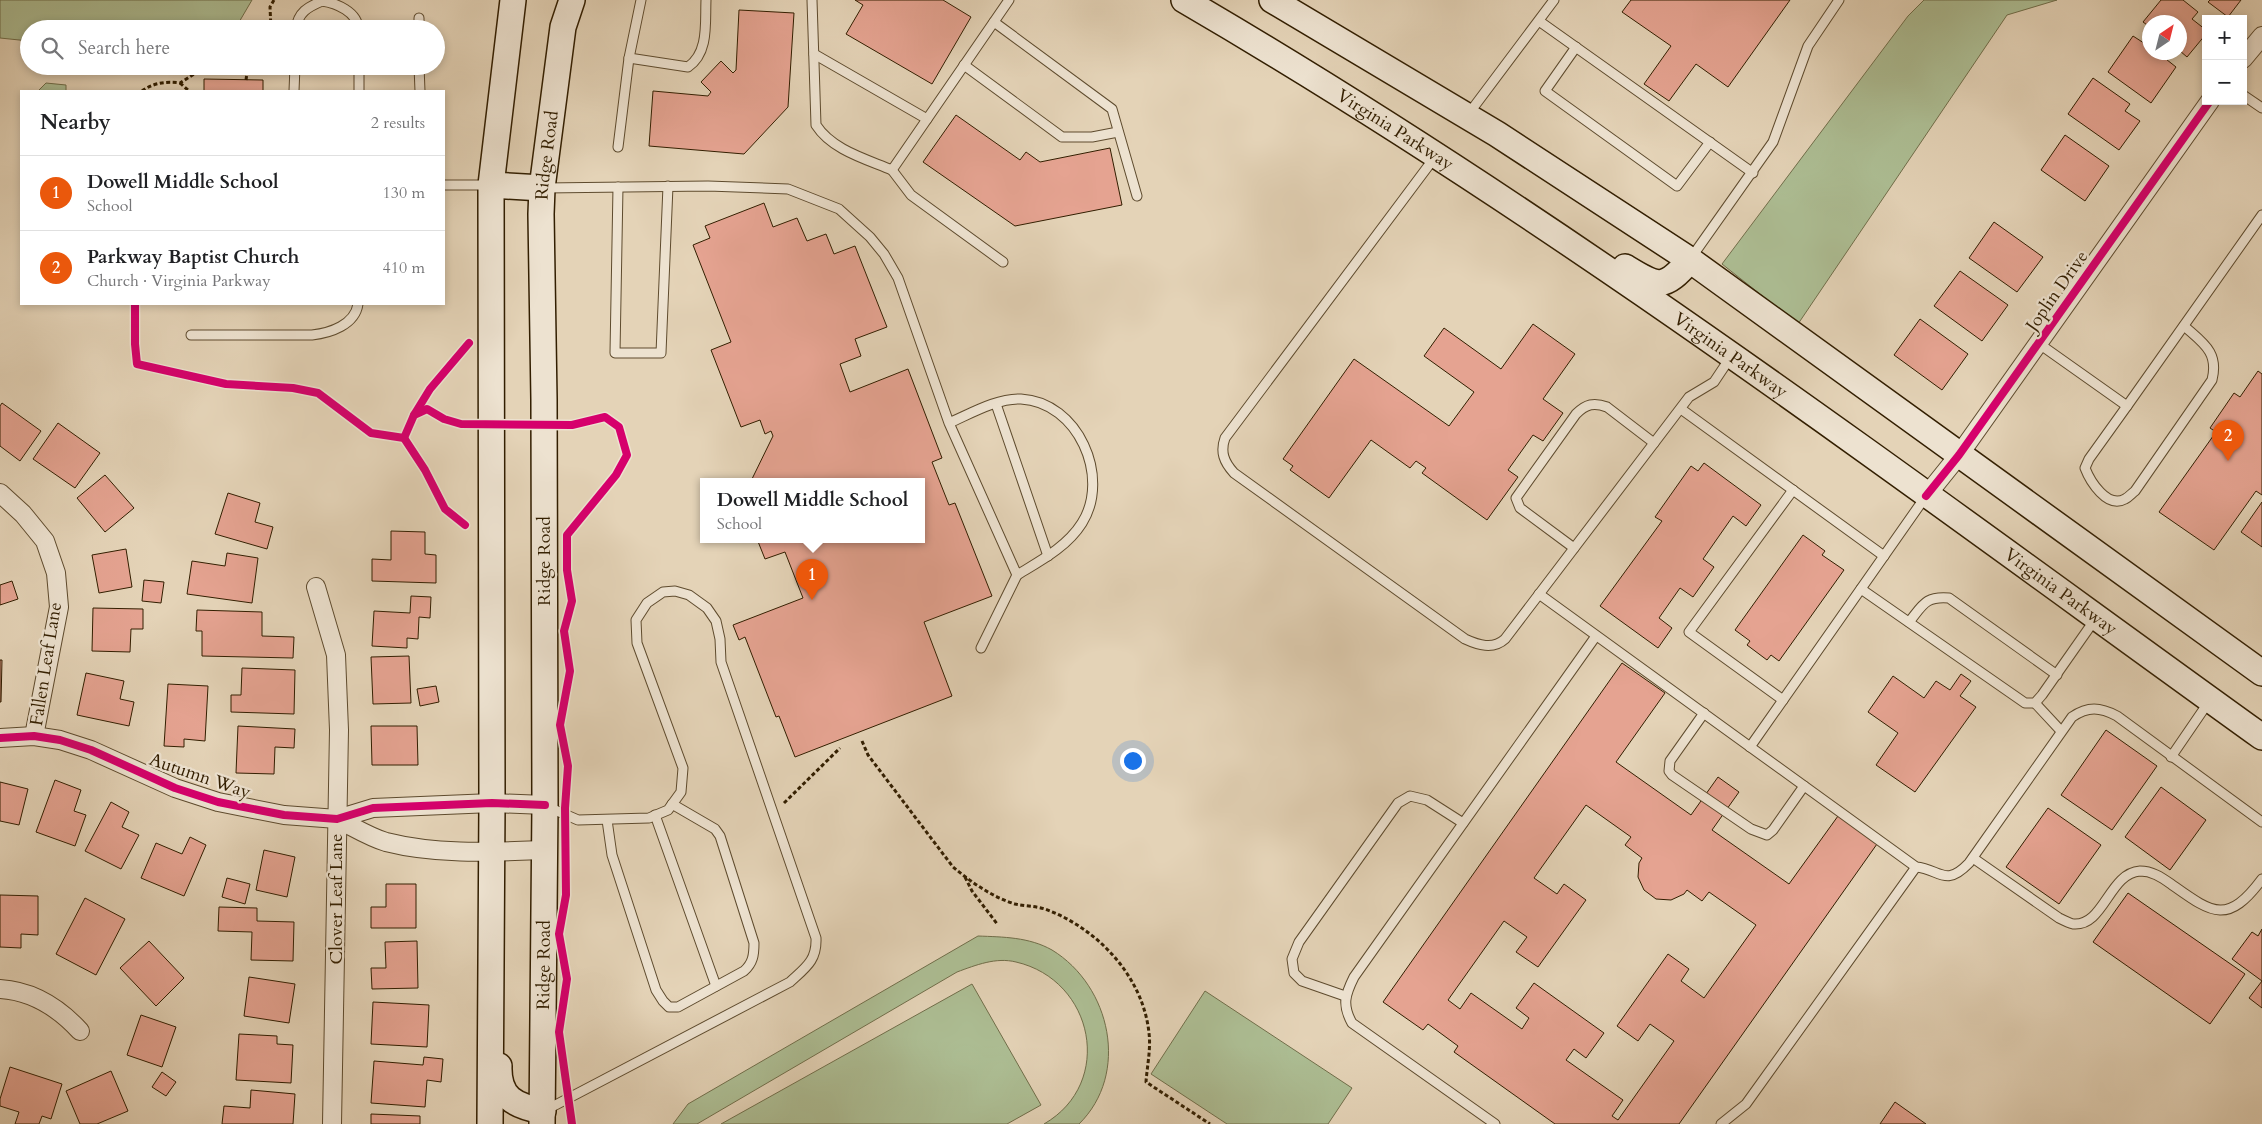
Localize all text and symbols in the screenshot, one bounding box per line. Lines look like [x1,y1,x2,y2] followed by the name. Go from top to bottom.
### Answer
[2142,15,2187,60] north arrow
[2202,15,2247,105] map controls
[2202,15,2247,60] button: +
[20,20,445,75] search box
[38,34,66,62] icon: search
[78,35,170,61] text: Search here
[2202,60,2247,105] button: −
[1332,83,1459,176] street label: Virginia Parkway
[40,108,111,137] text: Nearby
[529,109,565,200] street label: Ridge Road
[371,112,425,134] text: 2 results
[87,169,279,195] text: Dowell Middle School
[52,182,60,204] text: 1
[383,182,425,204] text: 130 m
[87,195,132,217] text: School
[87,244,299,270] text: Parkway Baptist Church
[2018,245,2094,339] street label: Joplin Drive
[52,257,60,279] text: 2
[383,257,425,279] text: 410 m
[87,270,271,292] text: Church · Virginia Parkway
[1669,306,1793,404] street label: Virginia Parkway
[2212,420,2244,461] pin: 2
[700,478,925,543] popup
[717,487,908,513] text: Dowell Middle School
[717,513,762,535] text: School
[532,516,557,606] street label: Ridge Road
[1999,542,2123,641] street label: Virginia Parkway
[796,559,828,600] pin: 1
[24,600,68,728] street label: Fallen Leaf Lane
[146,747,255,805] street label: Autumn Way
[1120,748,1146,774] your location
[324,834,349,964] street label: Clover Leaf Lane
[531,920,556,1010] street label: Ridge Road

